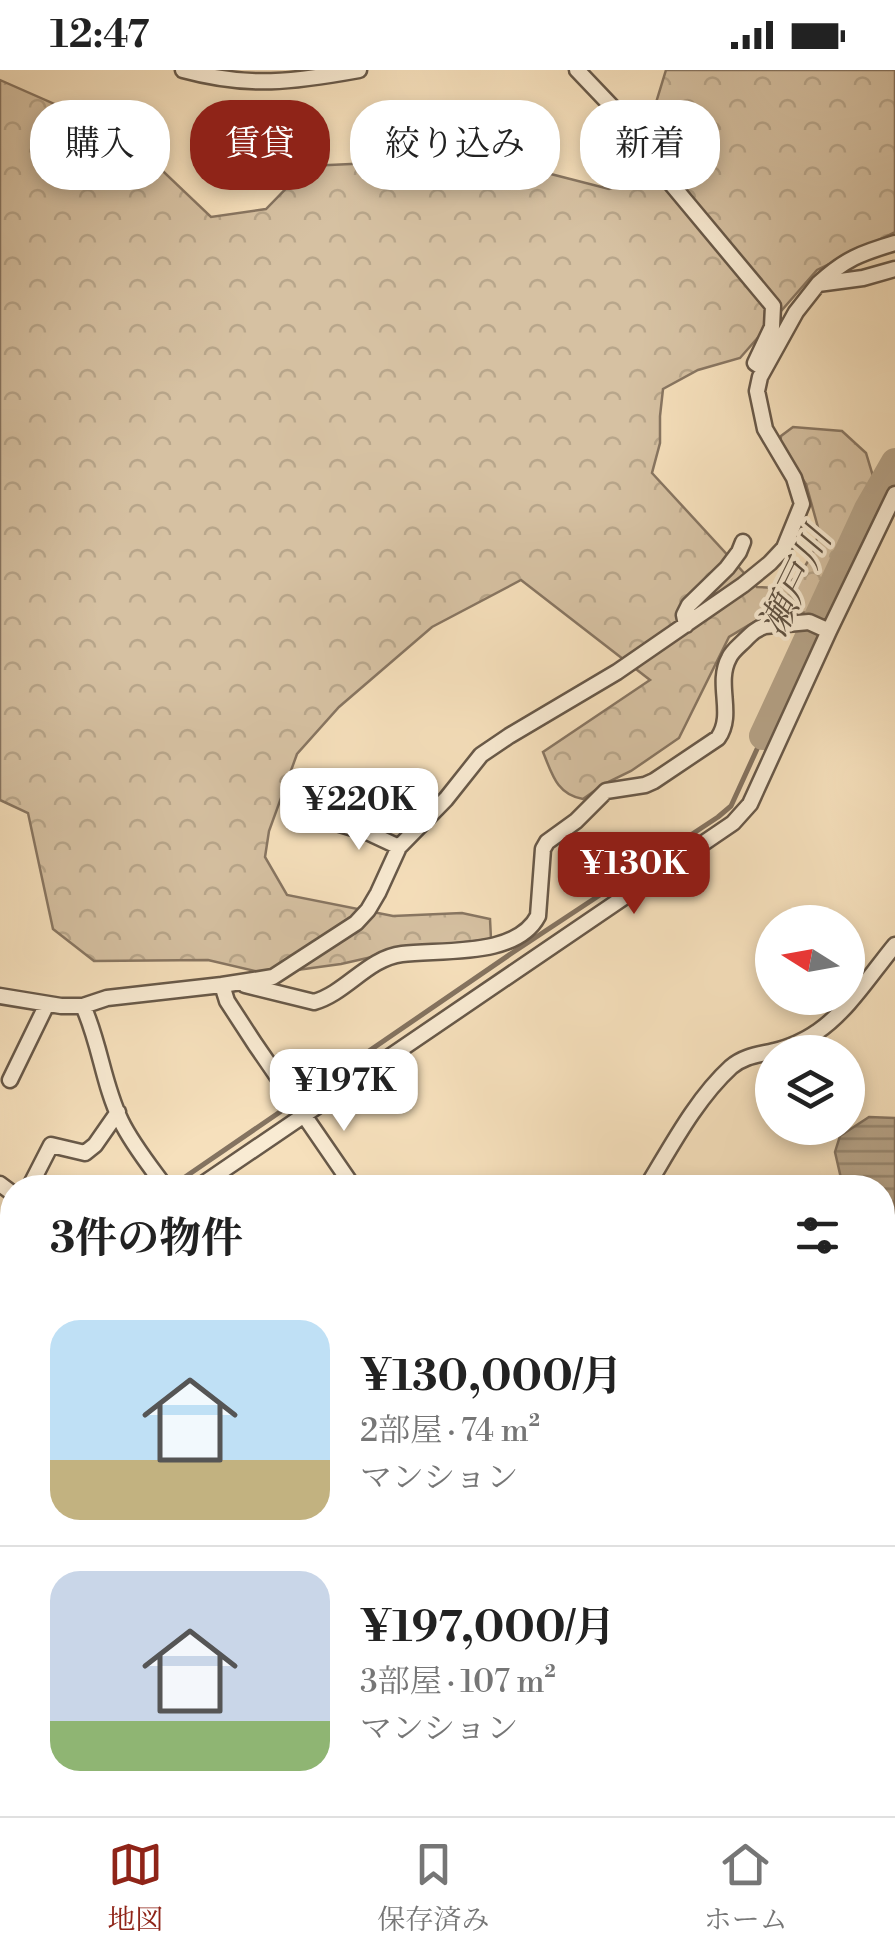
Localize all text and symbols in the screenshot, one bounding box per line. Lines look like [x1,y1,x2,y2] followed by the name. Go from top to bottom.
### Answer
[50,12,149,59] text: 12:47
[30,100,170,190] chip: 購入
[190,100,330,190] chip: 賃貸
[350,100,560,190] chip: 絞り込み
[580,100,720,190] chip: 新着
[750,518,844,644] water label: 瀬戸川
[289,768,429,853] pin: ¥220K
[302,780,416,820] text: ¥220K
[564,832,704,917] pin: ¥130K
[580,844,688,884] text: ¥130K
[755,905,865,1015] north arrow
[755,905,865,1145] map controls
[755,1035,865,1145] button: layers
[274,1049,414,1134] pin: ¥197K
[292,1061,396,1101] text: ¥197K
[790,1208,845,1263] icon: filters
[50,1213,243,1266] text: 3件の物件
[360,1351,623,1404] text: ¥130,000/月
[130,1360,250,1480] icon: home
[360,1411,540,1451] text: 2部屋 · 74 m²
[360,1458,519,1498] text: マンション
[360,1602,615,1655] text: ¥197,000/月
[130,1611,250,1731] icon: home
[360,1662,556,1702] text: 3部屋 · 107 m²
[360,1709,519,1749] text: マンション
[107,1837,163,1938] tab: 地図
[377,1837,490,1938] tab: 保存済み
[704,1837,788,1938] tab: ホーム

